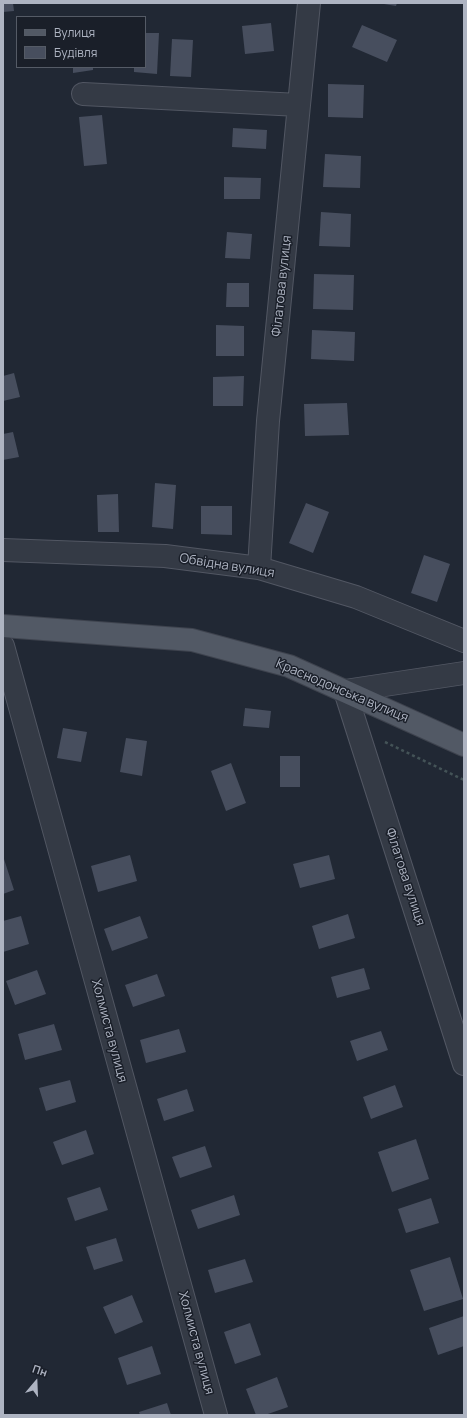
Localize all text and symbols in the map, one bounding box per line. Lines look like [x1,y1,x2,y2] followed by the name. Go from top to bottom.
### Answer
[16,16,146,68] legend
[54,24,95,41] text: Вулиця
[54,44,97,61] text: Будівля
[269,235,295,337] street label: Філатова вулиця
[178,551,276,581] street label: Обвідна вулиця
[273,656,411,726] street label: Краснодонська вулиця
[382,826,428,928] street label: Філатова вулиця
[88,978,130,1084] street label: Холмиста вулиця
[175,1290,217,1396] street label: Холмиста вулиця
[31,1361,50,1380] text: Пн
[16,1362,56,1402] north arrow

